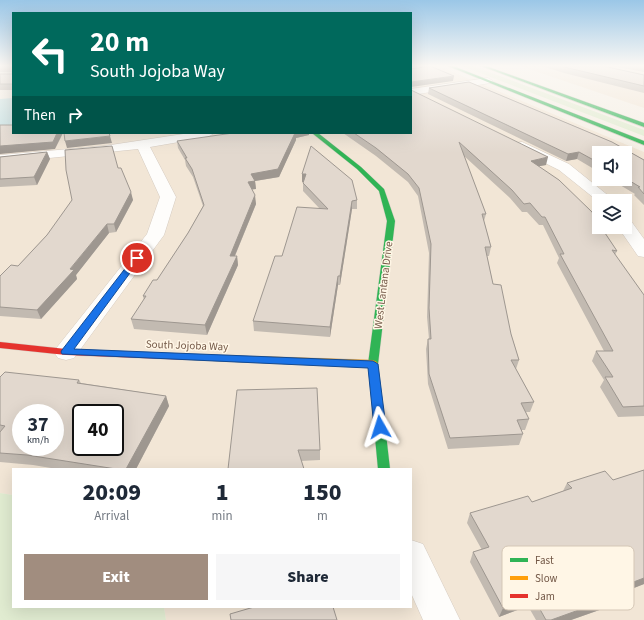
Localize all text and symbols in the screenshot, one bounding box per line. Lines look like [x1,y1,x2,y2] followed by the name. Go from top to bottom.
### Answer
[90,22,149,62] text: 20 m
[24,28,76,80] icon: left
[90,59,225,84] text: South Jojoba Way
[64,104,86,126] icon: right
[24,105,56,126] text: Then
[592,146,632,234] map controls
[592,146,632,186] button: sound
[592,194,632,234] button: layers
[371,240,396,330] street label: West Lantana Drive
[120,241,154,275] pin
[126,247,148,269] icon: arrive
[146,337,228,354] street label: South Jojoba Way
[72,404,124,456] speed limit sign: 40
[359,406,401,448] position arrow
[27,411,49,439] text: 37
[27,433,49,447] text: km/h
[82,475,141,510] text: 20:09
[216,475,229,510] text: 1
[303,475,342,510] text: 150
[94,507,129,525] text: Arrival
[212,507,233,525] text: min
[317,507,328,525] text: m
[502,546,634,610] legend
[535,553,554,568] text: Fast
[24,554,208,600] button: Exit
[216,554,400,600] button: Share
[535,571,558,586] text: Slow
[535,589,555,604] text: Jam

